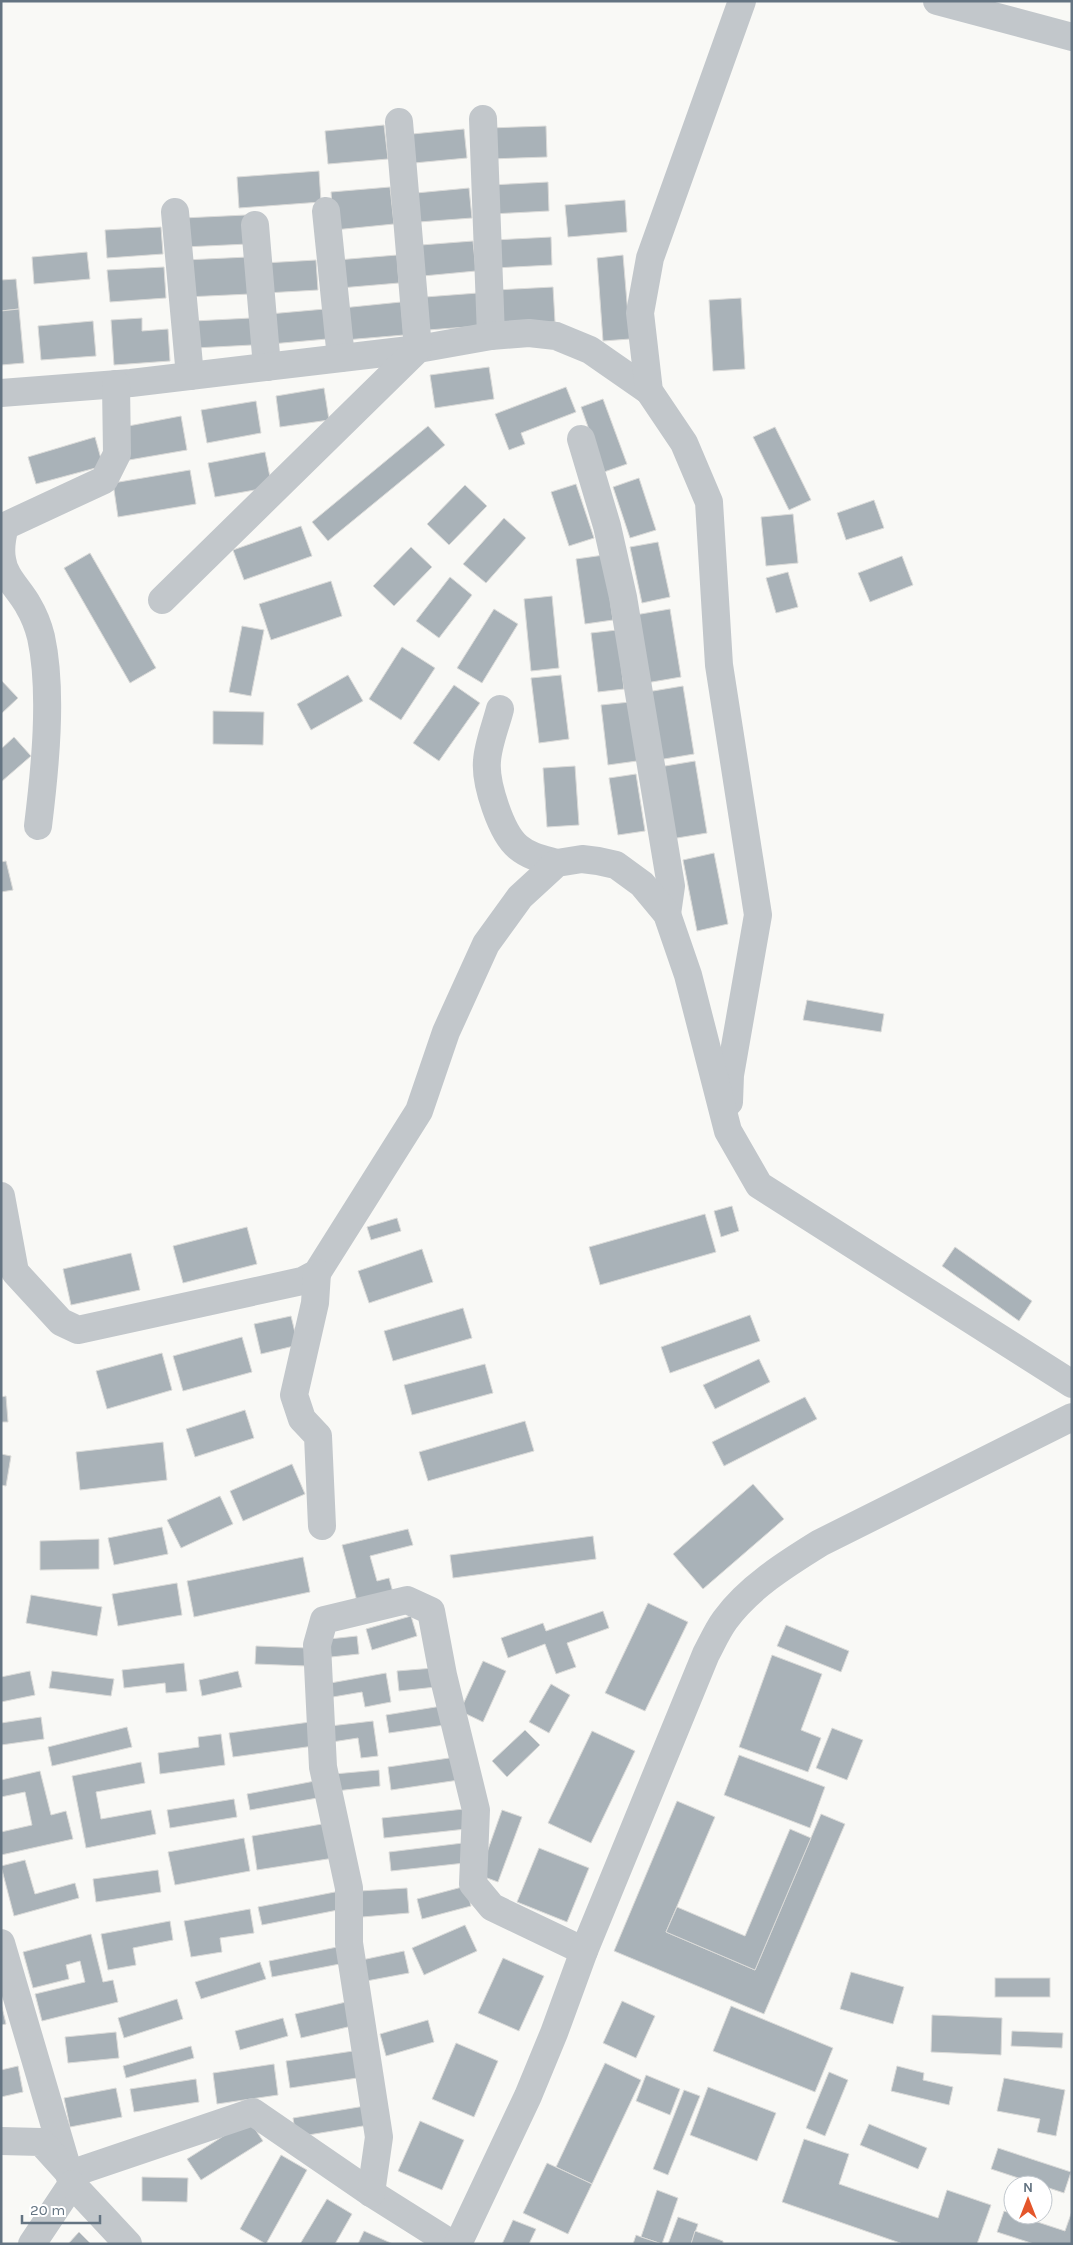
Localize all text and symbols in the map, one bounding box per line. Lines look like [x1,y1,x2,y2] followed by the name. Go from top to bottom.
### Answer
[1003,2175,1053,2225] north arrow
[1023,2179,1033,2196] text: N
[22,2192,100,2224] scale bar
[30,2201,65,2219] text: 20 m

